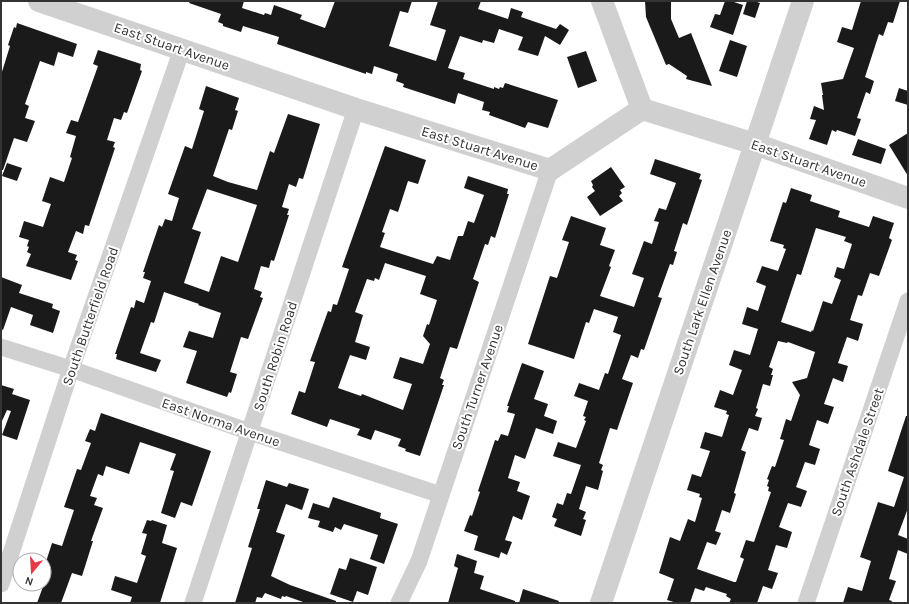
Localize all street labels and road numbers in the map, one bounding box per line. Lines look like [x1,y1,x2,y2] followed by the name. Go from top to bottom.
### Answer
[112,19,232,74] street label: East Stuart Avenue
[419,123,540,174] street label: East Stuart Avenue
[749,136,869,191] street label: East Stuart Avenue
[670,227,735,377] street label: South Lark Ellen Avenue
[59,245,122,388] street label: South Butterfield Road
[250,299,301,413] street label: South Robin Road
[448,322,507,452] street label: South Turner Avenue
[828,386,887,518] street label: South Ashdale Street
[159,394,282,451] street label: East Norma Avenue

